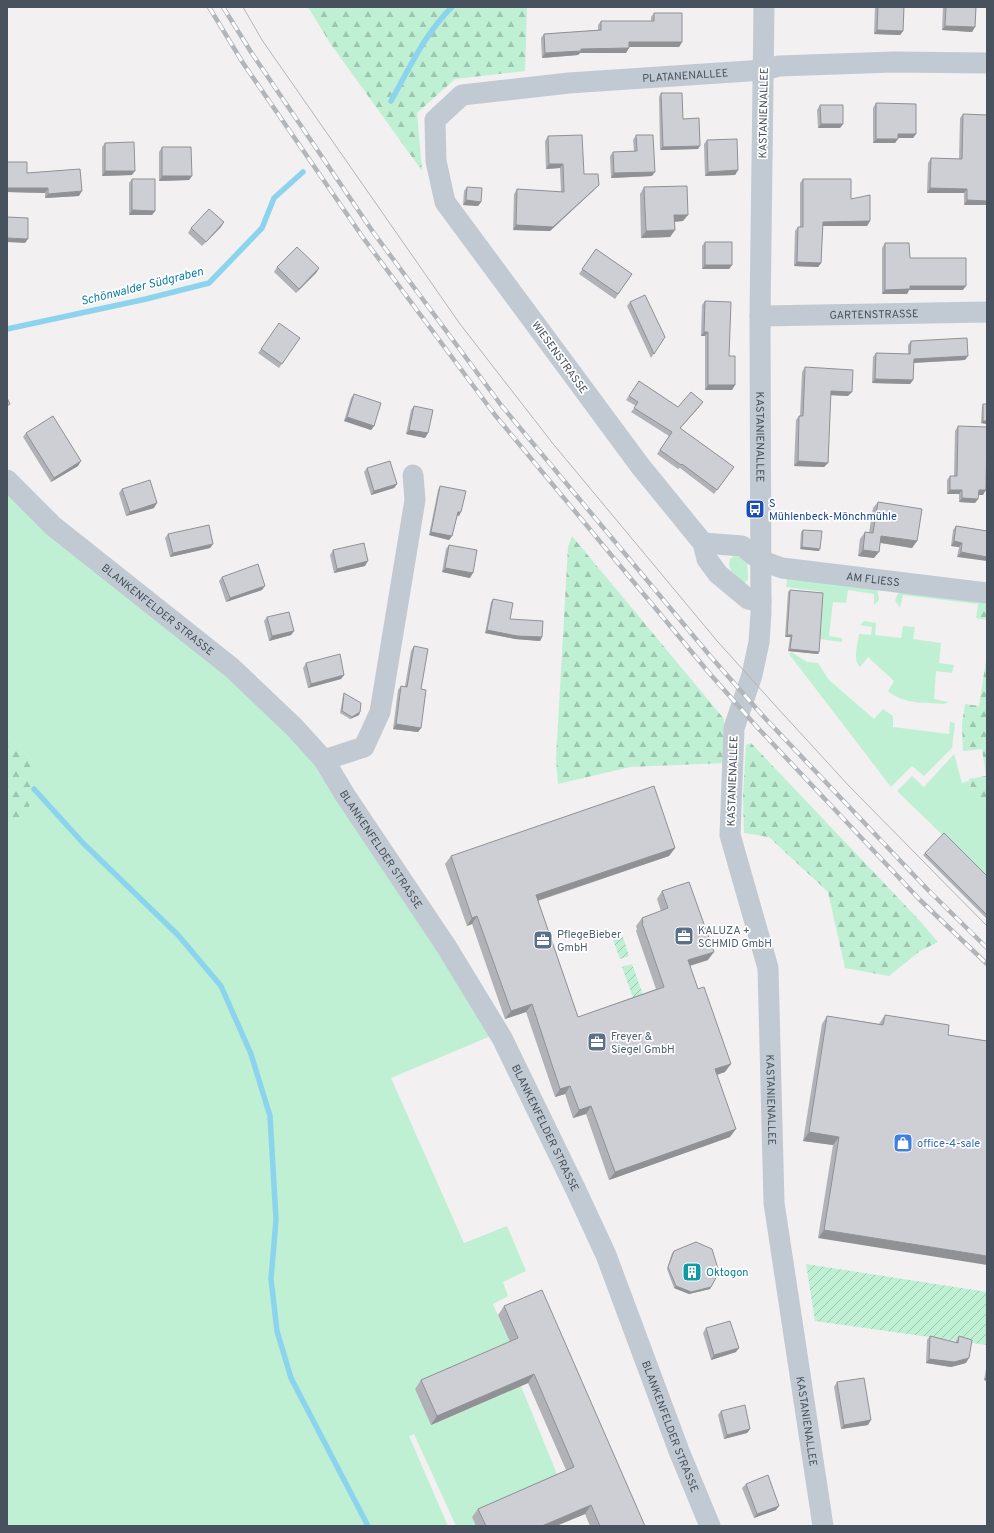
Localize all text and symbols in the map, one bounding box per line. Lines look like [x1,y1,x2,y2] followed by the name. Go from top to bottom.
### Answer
[642,66,729,86] street label: PLATANENALLEE
[756,68,772,159] street label: KASTANIENALLEE
[79,264,206,310] water label: Schönwalder Südgraben
[829,307,919,323] street label: GARTENSTRASSE
[528,319,590,397] street label: WIESENSTRASSE
[752,392,767,482] street label: KASTANIENALLEE
[769,497,897,524] place label: S Mühlenbeck-Mönchmühle
[744,498,766,520] bus stop icon: S Mühlenbeck-Mönchmühle
[98,561,216,659] street label: BLANKENFELDER STRASSE
[845,570,900,590] street label: AM FLIESS
[724,735,742,827] street label: KASTANIENALLEE
[336,788,425,912] street label: BLANKENFELDER STRASSE
[698,924,772,951] place label: KALUZA + SCHMID GmbH
[673,925,695,947] office icon: KALUZA + SCHMID GmbH
[557,928,622,955] place label: PflegeBieber GmbH
[532,929,554,951] office icon: PflegeBieber GmbH
[611,1030,675,1057] place label: Freyer & Siegel GmbH
[586,1031,608,1053] office icon: Freyer & Siegel GmbH
[762,1054,779,1145] street label: KASTANIENALLEE
[508,1062,582,1194] street label: BLANKENFELDER STRASSE
[892,1132,914,1154] shop icon: office-4-sale
[917,1137,980,1151] place label: office-4-sale
[681,1261,703,1283] building icon: Oktogon
[706,1266,749,1280] place label: Oktogon
[638,1359,701,1495] street label: BLANKENFELDER STRASSE
[792,1375,820,1467] street label: KASTANIENALLEE

